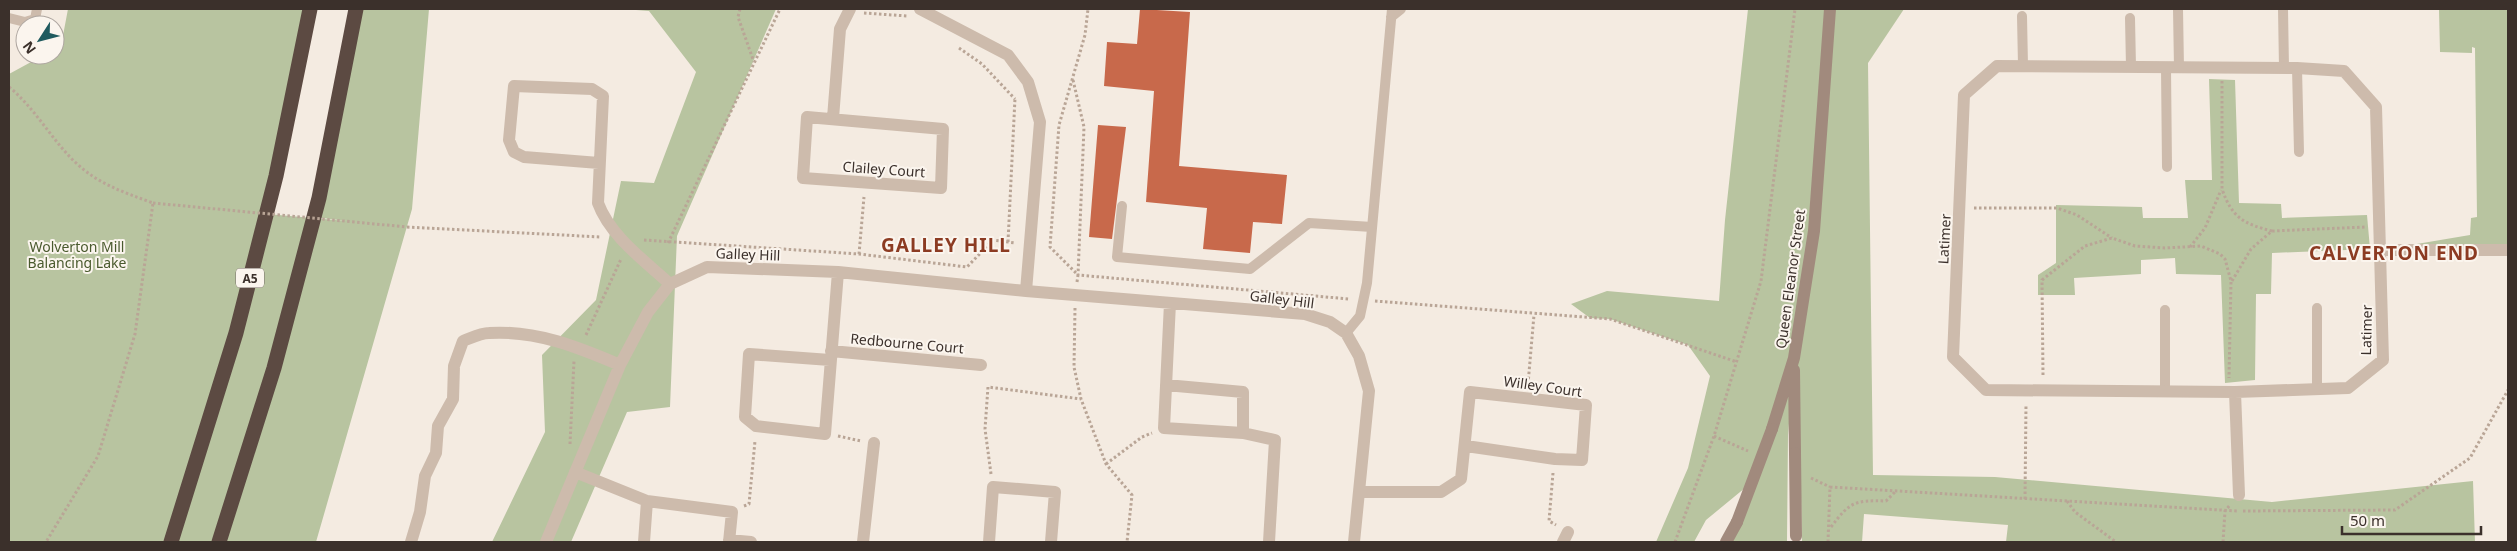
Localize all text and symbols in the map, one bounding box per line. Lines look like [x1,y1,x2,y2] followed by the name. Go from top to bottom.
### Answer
[15,15,65,65] north arrow
[18,38,40,58] text: N
[842,157,926,181] street label: Clailey Court
[1771,208,1809,350] street label: Queen Eleanor Street
[1933,213,1955,265] street label: Latimer
[881,232,1011,258] district label: GALLEY HILL
[28,237,127,272] park label: Wolverton Mill Balancing Lake
[2309,240,2479,266] district label: CALVERTON END
[715,243,781,265] street label: Galley Hill
[236,268,264,288] road number: A5
[1249,286,1315,312] street label: Galley Hill
[2356,304,2376,355] street label: Latimer
[850,329,964,357] street label: Redbourne Court
[1503,371,1583,401] street label: Willey Court
[2342,504,2481,536] scale bar
[2350,510,2385,530] text: 50 m

